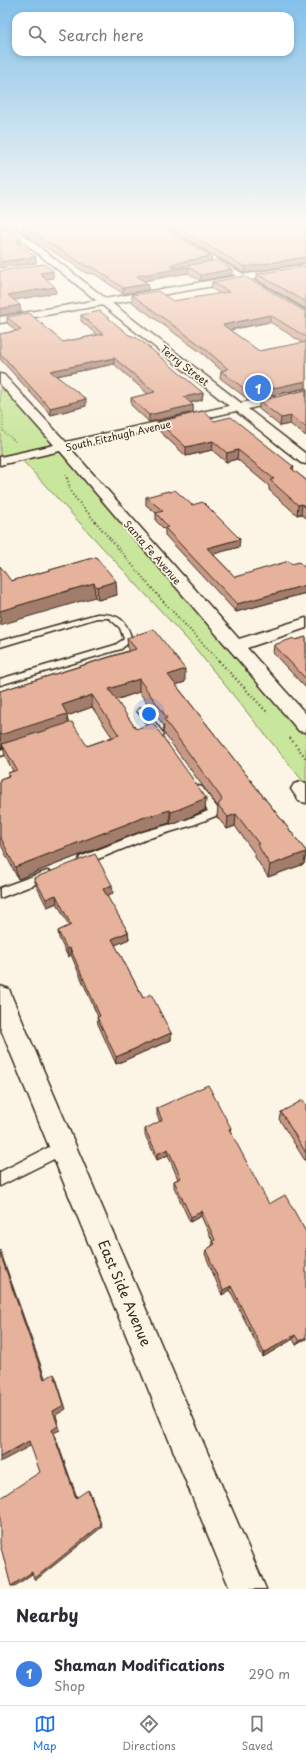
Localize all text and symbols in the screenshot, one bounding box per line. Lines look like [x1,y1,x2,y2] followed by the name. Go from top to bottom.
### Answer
[12,12,294,56] search box
[26,23,48,45] icon: search
[58,23,144,46] text: Search here
[157,341,213,389] street label: Terry Street
[245,373,271,403] pin: 1
[64,415,173,454] street label: South Fitzhugh Avenue
[121,517,185,587] street label: Santa Fe Avenue
[139,704,159,724] your location
[93,1237,157,1350] street label: East Side Avenue
[16,1602,78,1628] text: Nearby
[54,1653,225,1676] text: Shaman Modifications
[26,1664,32,1683] text: 1
[249,1664,290,1683] text: 290 m
[54,1676,85,1695] text: Shop
[33,1713,56,1754] tab: Map
[122,1713,176,1754] tab: Directions
[242,1713,273,1754] tab: Saved

